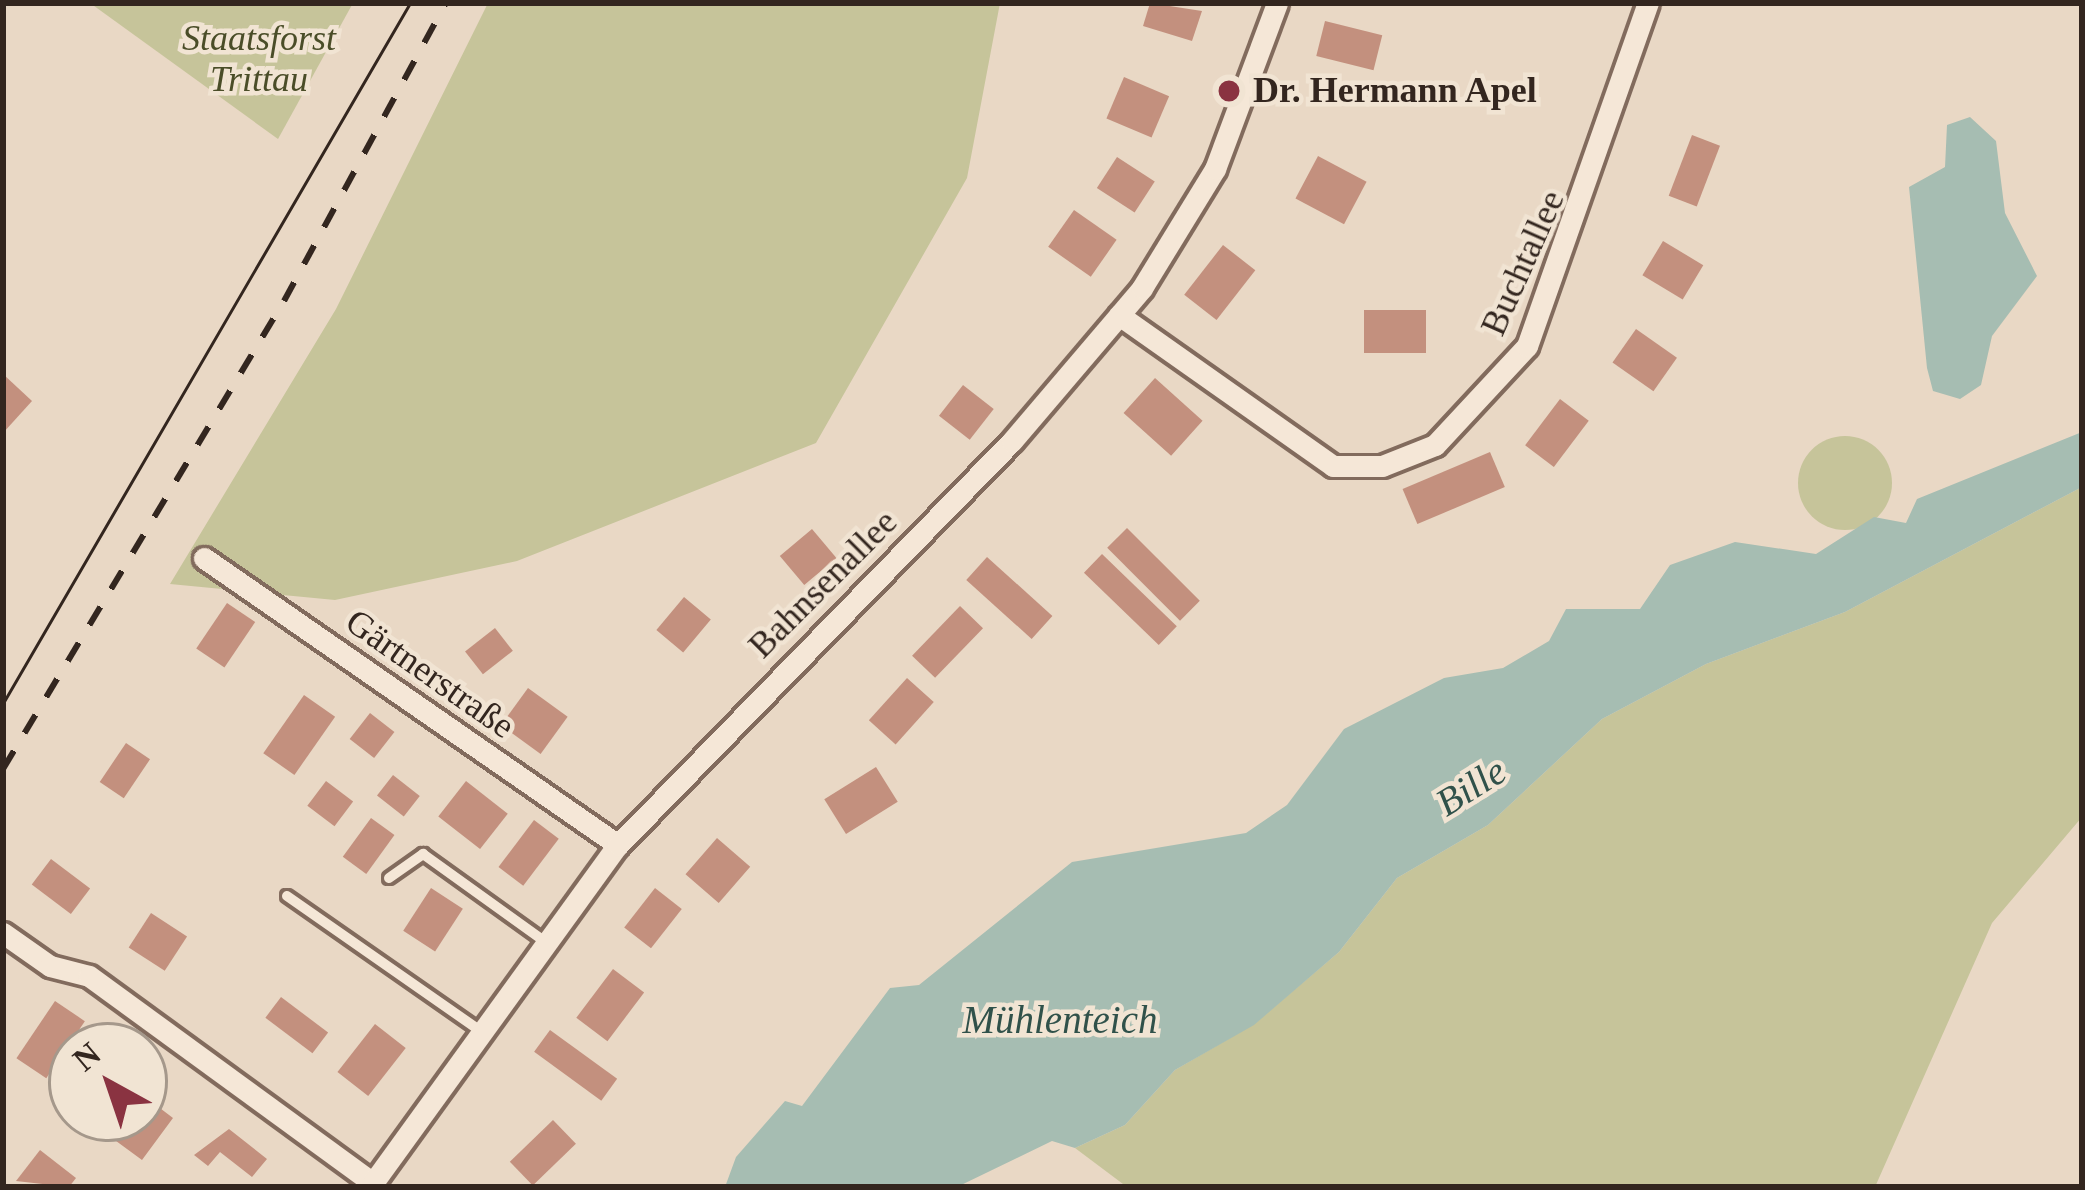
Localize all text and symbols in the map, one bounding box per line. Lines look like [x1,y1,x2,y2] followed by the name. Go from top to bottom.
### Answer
[182,16,336,101] park label: Staatsforst Trittau
[1253,69,1539,113] place label: Dr. Hermann Apel
[1216,78,1242,104] marker: Dr. Hermann Apel
[1472,184,1574,342] street label: Buchtallee
[740,501,906,667] street label: Bahnsenallee
[337,600,523,748] street label: Gärtnerstraße
[1427,748,1515,826] water label: Bille
[963,997,1157,1043] water label: Mühlenteich
[48,1022,168,1142] north arrow
[66,1035,107,1078] text: N

